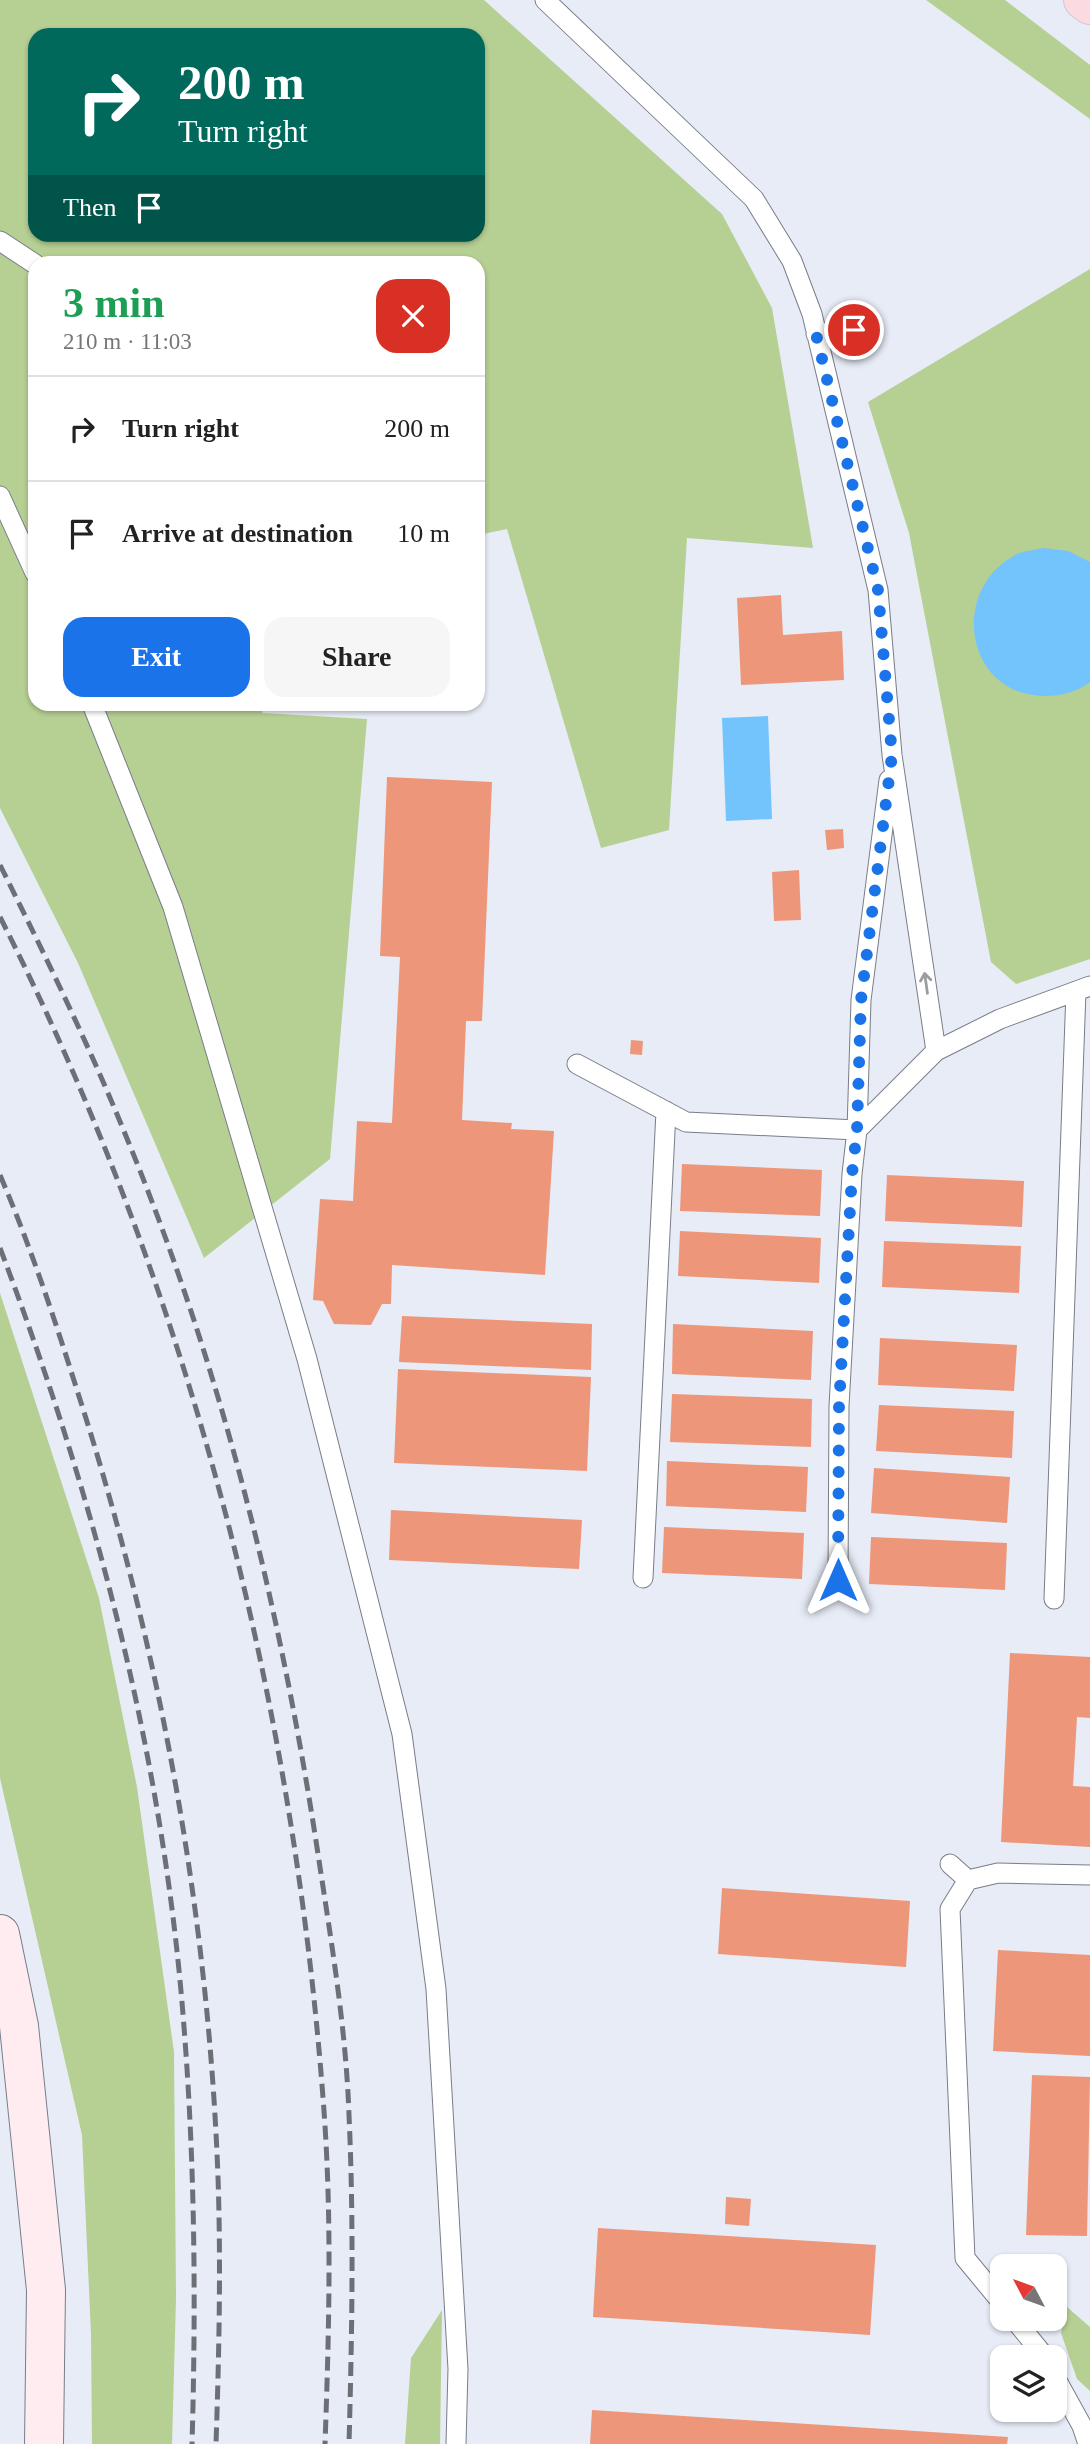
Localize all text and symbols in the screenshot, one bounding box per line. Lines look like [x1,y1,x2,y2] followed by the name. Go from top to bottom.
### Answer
[178,55,305,110] text: 200 m
[63,56,154,147] icon: right
[178,113,308,149] text: Turn right
[130,189,168,227] icon: arrive
[63,193,116,222] text: Then
[376,279,450,353] button: close
[63,280,165,326] text: 3 min
[824,300,884,360] pin
[835,311,873,349] icon: arrive
[63,329,192,354] text: 210 m · 11:03
[63,410,101,448] icon: right
[122,414,239,443] text: Turn right
[384,414,450,443] text: 200 m
[63,515,101,553] icon: arrive
[122,519,353,548] text: Arrive at destination
[397,519,450,548] text: 10 m
[63,617,250,697] button: Exit
[264,617,450,697] button: Share
[919,972,932,995] one-way arrow
[801,1543,875,1617] position arrow
[990,2254,1068,2331] north arrow
[990,2254,1067,2422] map controls
[990,2345,1067,2422] button: layers

